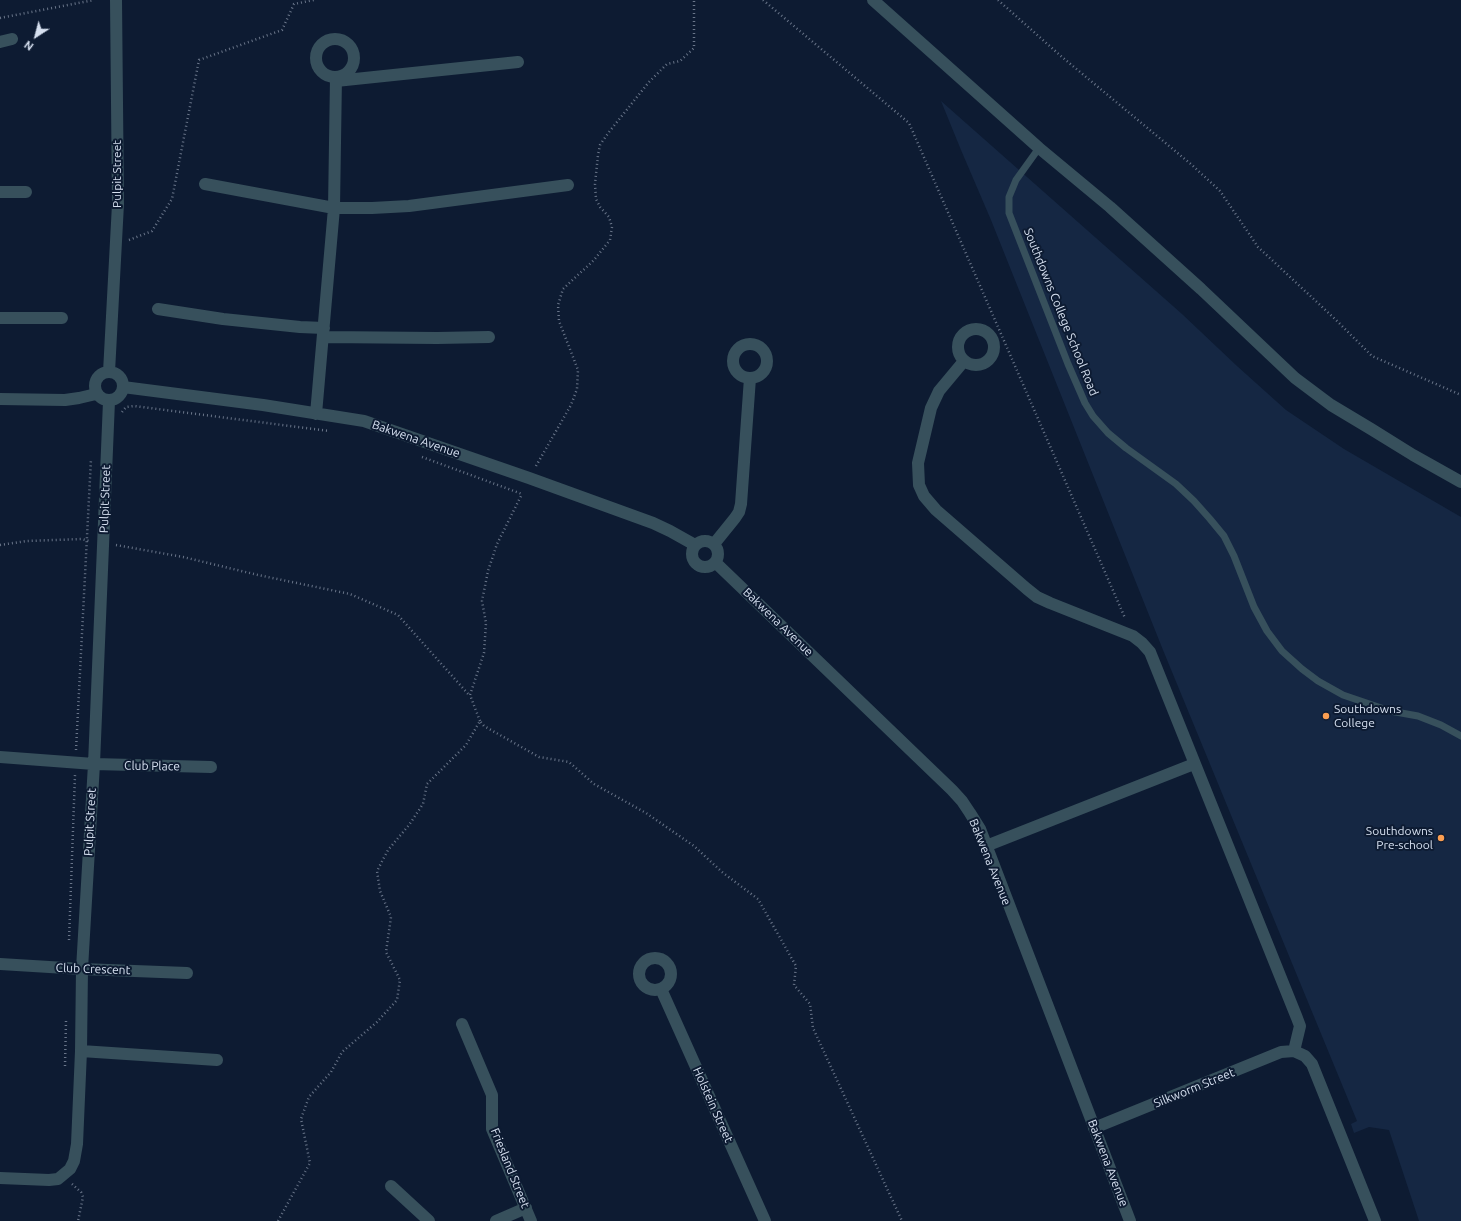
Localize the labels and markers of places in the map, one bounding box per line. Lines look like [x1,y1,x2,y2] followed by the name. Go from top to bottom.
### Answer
[1334,702,1401,730] place label: Southdowns College
[1321,711,1331,721] marker: Southdowns College
[1366,824,1433,852] place label: Southdowns Pre-school
[1436,833,1446,843] marker: Southdowns Pre-school

